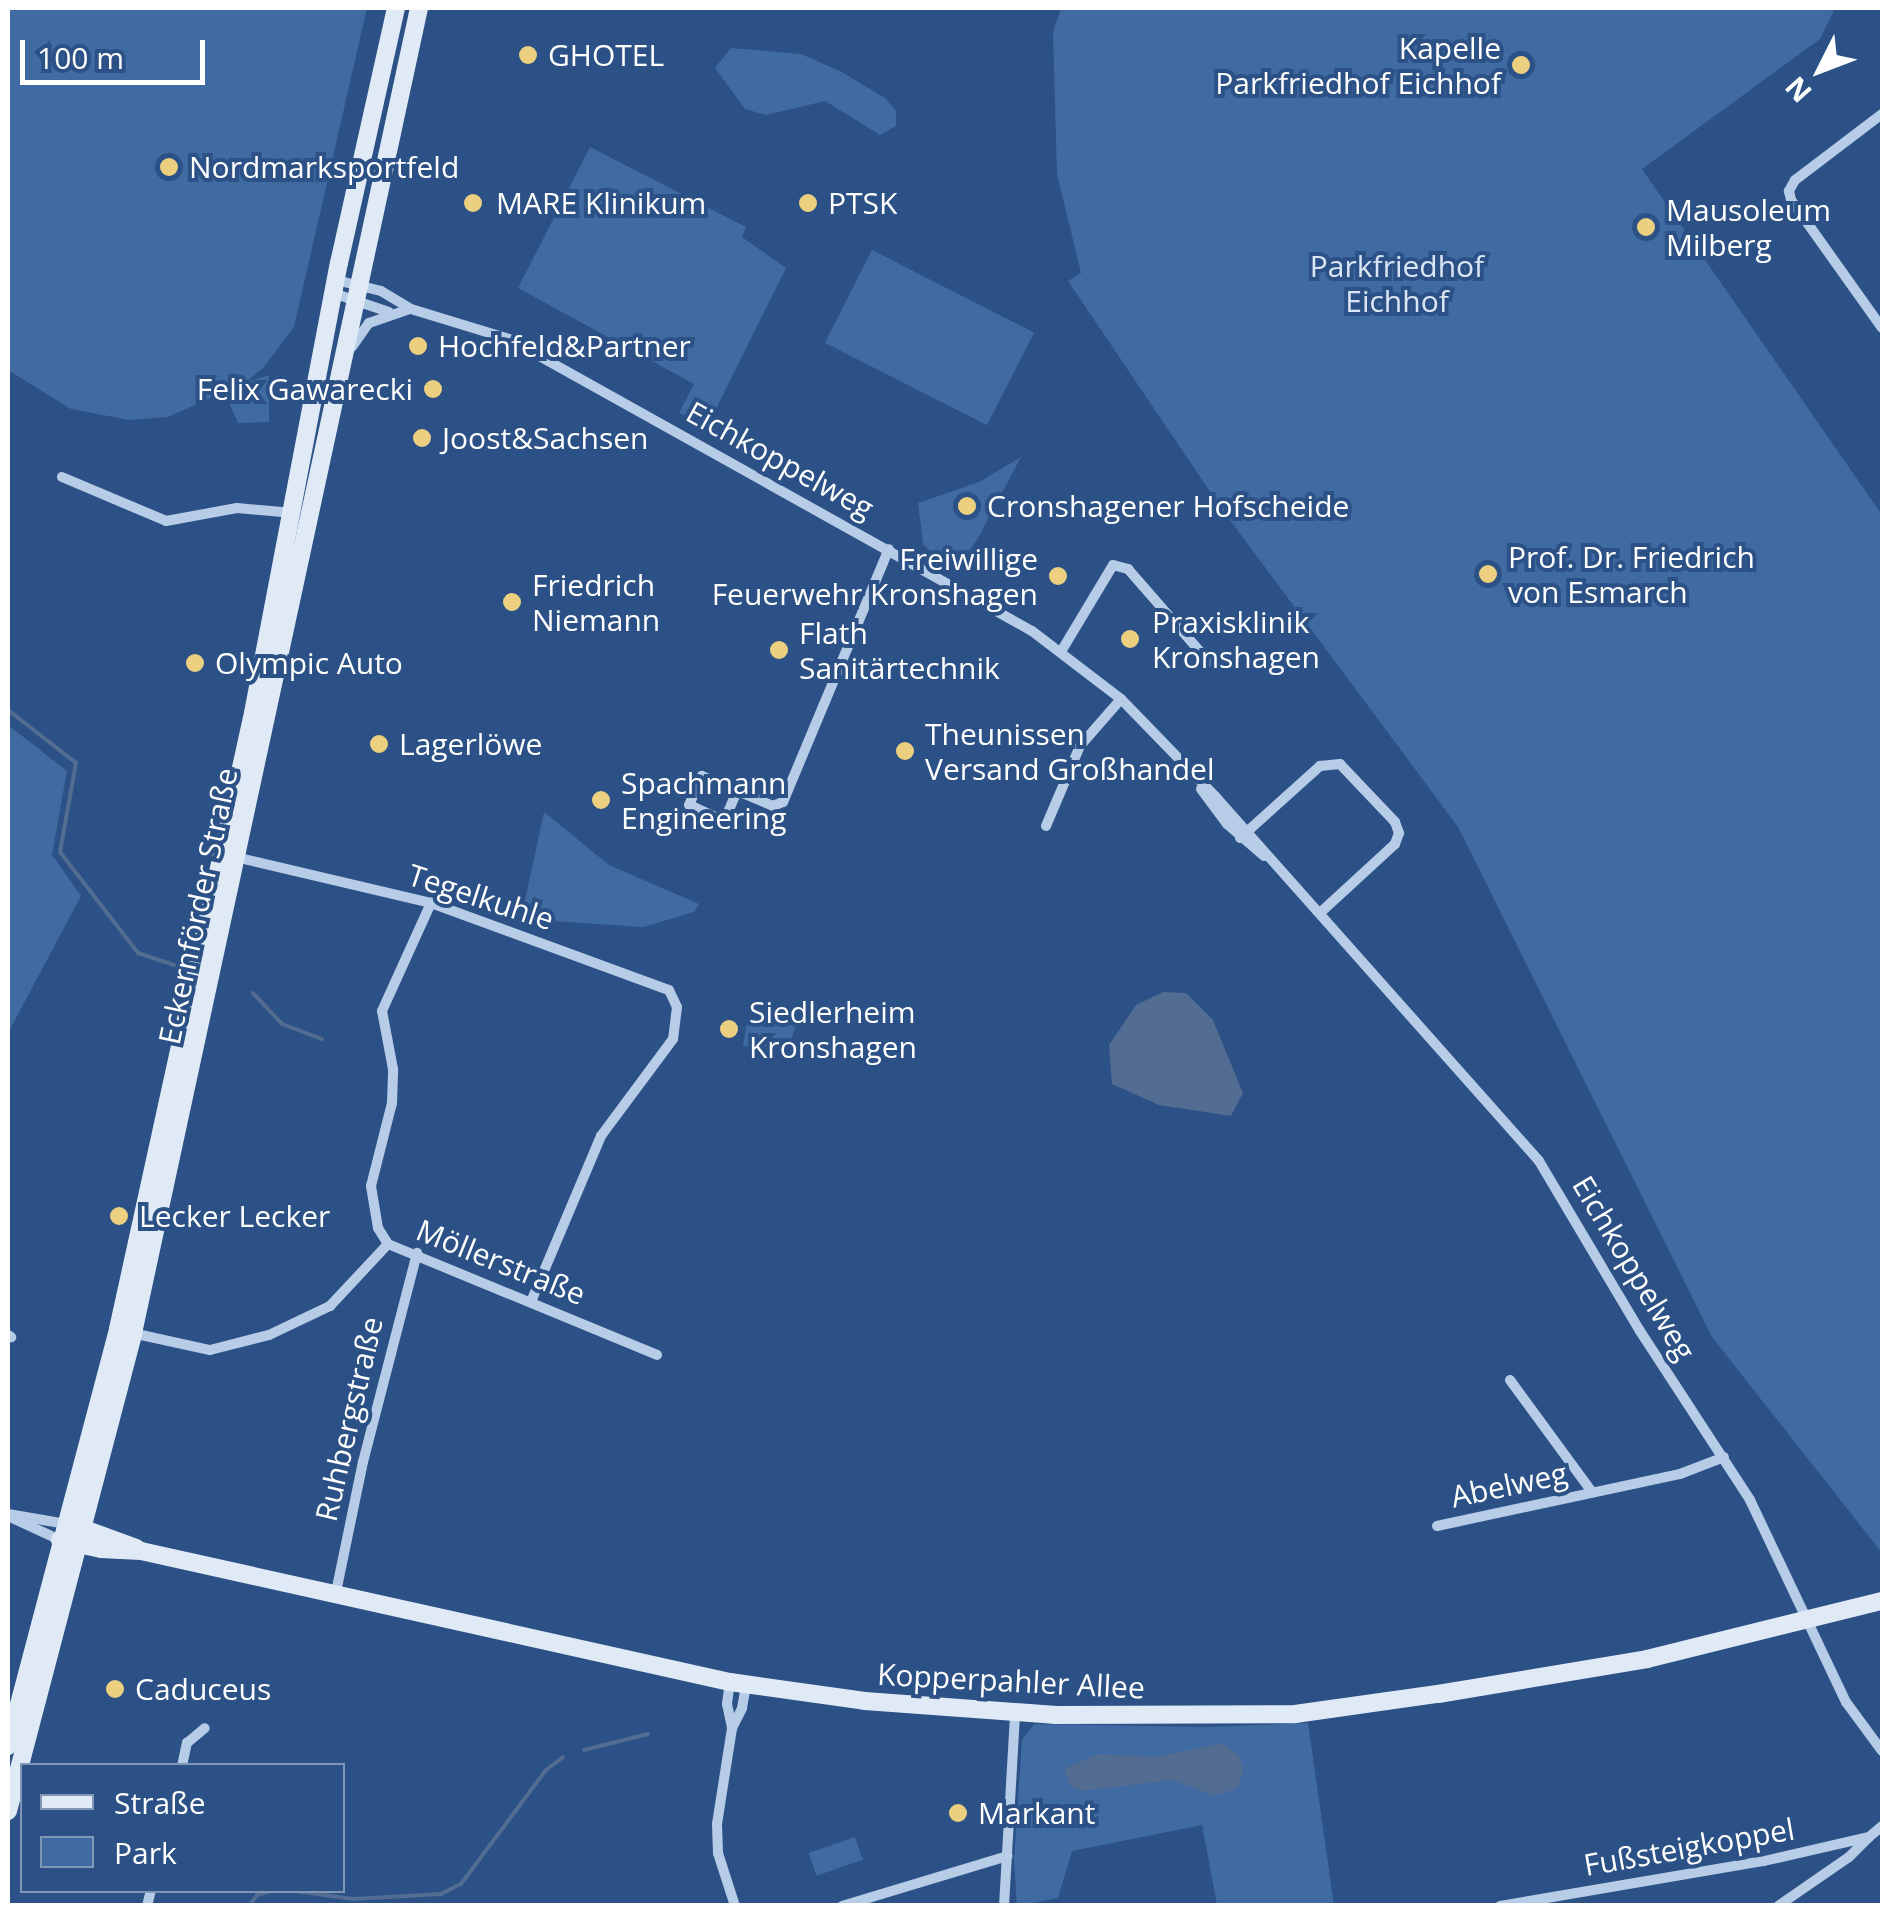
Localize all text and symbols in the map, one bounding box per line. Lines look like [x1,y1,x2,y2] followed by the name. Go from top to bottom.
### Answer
[25,20,210,82] scale bar
[1770,20,1870,120] north arrow
[1215,30,1501,100] place label: Kapelle Parkfriedhof Eichhof
[37,37,124,78] text: 100 m
[548,37,664,73] place label: GHOTEL
[517,44,539,66] marker: GHOTEL
[1510,54,1532,76] marker: Kapelle Parkfriedhof Eichhof
[1776,69,1819,111] text: N
[189,149,459,185] place label: Nordmarksportfeld
[158,156,180,178] marker: Nordmarksportfeld
[496,185,706,221] place label: MARE Klinikum
[828,185,897,221] place label: PTSK
[460,190,486,216] marker: MARE Klinikum
[797,192,819,214] marker: PTSK
[1666,192,1831,262] place label: Mausoleum Milberg
[1635,216,1657,238] marker: Mausoleum Milberg
[1310,248,1484,318] park label: Parkfriedhof Eichhof
[438,328,691,364] place label: Hochfeld&Partner
[407,335,429,357] marker: Hochfeld&Partner
[197,371,413,407] place label: Felix Gawarecki
[422,378,444,400] marker: Felix Gawarecki
[680,394,880,526] street label: Eichkoppelweg
[442,420,648,456] place label: Joost&Sachsen
[411,427,433,449] marker: Joost&Sachsen
[987,488,1349,524] place label: Cronshagener Hofscheide
[956,495,978,517] marker: Cronshagener Hofscheide
[1508,539,1755,610] place label: Prof. Dr. Friedrich von Esmarch
[712,541,1038,612] place label: Freiwillige Feuerwehr Kronshagen
[1477,563,1499,585] marker: Prof. Dr. Friedrich von Esmarch
[1047,565,1069,587] marker: Freiwillige Feuerwehr Kronshagen
[532,567,660,638] place label: Friedrich Niemann
[501,591,523,613] marker: Friedrich Niemann
[1152,604,1320,674] place label: Praxisklinik Kronshagen
[799,615,1000,686] place label: Flath Sanitärtechnik
[1117,626,1143,652] marker: Praxisklinik Kronshagen
[768,639,790,661] marker: Flath Sanitärtechnik
[215,645,403,681] place label: Olympic Auto
[184,652,206,674] marker: Olympic Auto
[925,716,1215,786] place label: Theunissen Versand Großhandel
[399,726,542,762] place label: Lagerlöwe
[368,733,390,755] marker: Lagerlöwe
[894,740,916,762] marker: Theunissen Versand Großhandel
[151,765,245,1047] street label: Eckernförder Straße
[621,765,787,836] place label: Spachmann Engineering
[590,789,612,811] marker: Spachmann Engineering
[404,857,558,937] street label: Tegelkuhle
[749,994,917,1064] place label: Siedlerheim Kronshagen
[718,1018,740,1040] marker: Siedlerheim Kronshagen
[1565,1169,1703,1367] street label: Eichkoppelweg
[139,1198,330,1234] place label: Lecker Lecker
[108,1205,130,1227] marker: Lecker Lecker
[411,1212,591,1312] street label: Möllerstraße
[308,1313,390,1525] street label: Ruhbergstraße
[1447,1455,1571,1515] street label: Abelweg
[876,1656,1146,1706] street label: Kopperpahler Allee
[135,1671,271,1707] place label: Caduceus
[104,1678,126,1700] marker: Caduceus
[20,1763,345,1893] legend
[114,1782,206,1823] text: Straße
[978,1795,1095,1831] place label: Markant
[947,1802,969,1824] marker: Markant
[1581,1811,1797,1883] street label: Fußsteigkoppel
[114,1832,177,1873] text: Park

